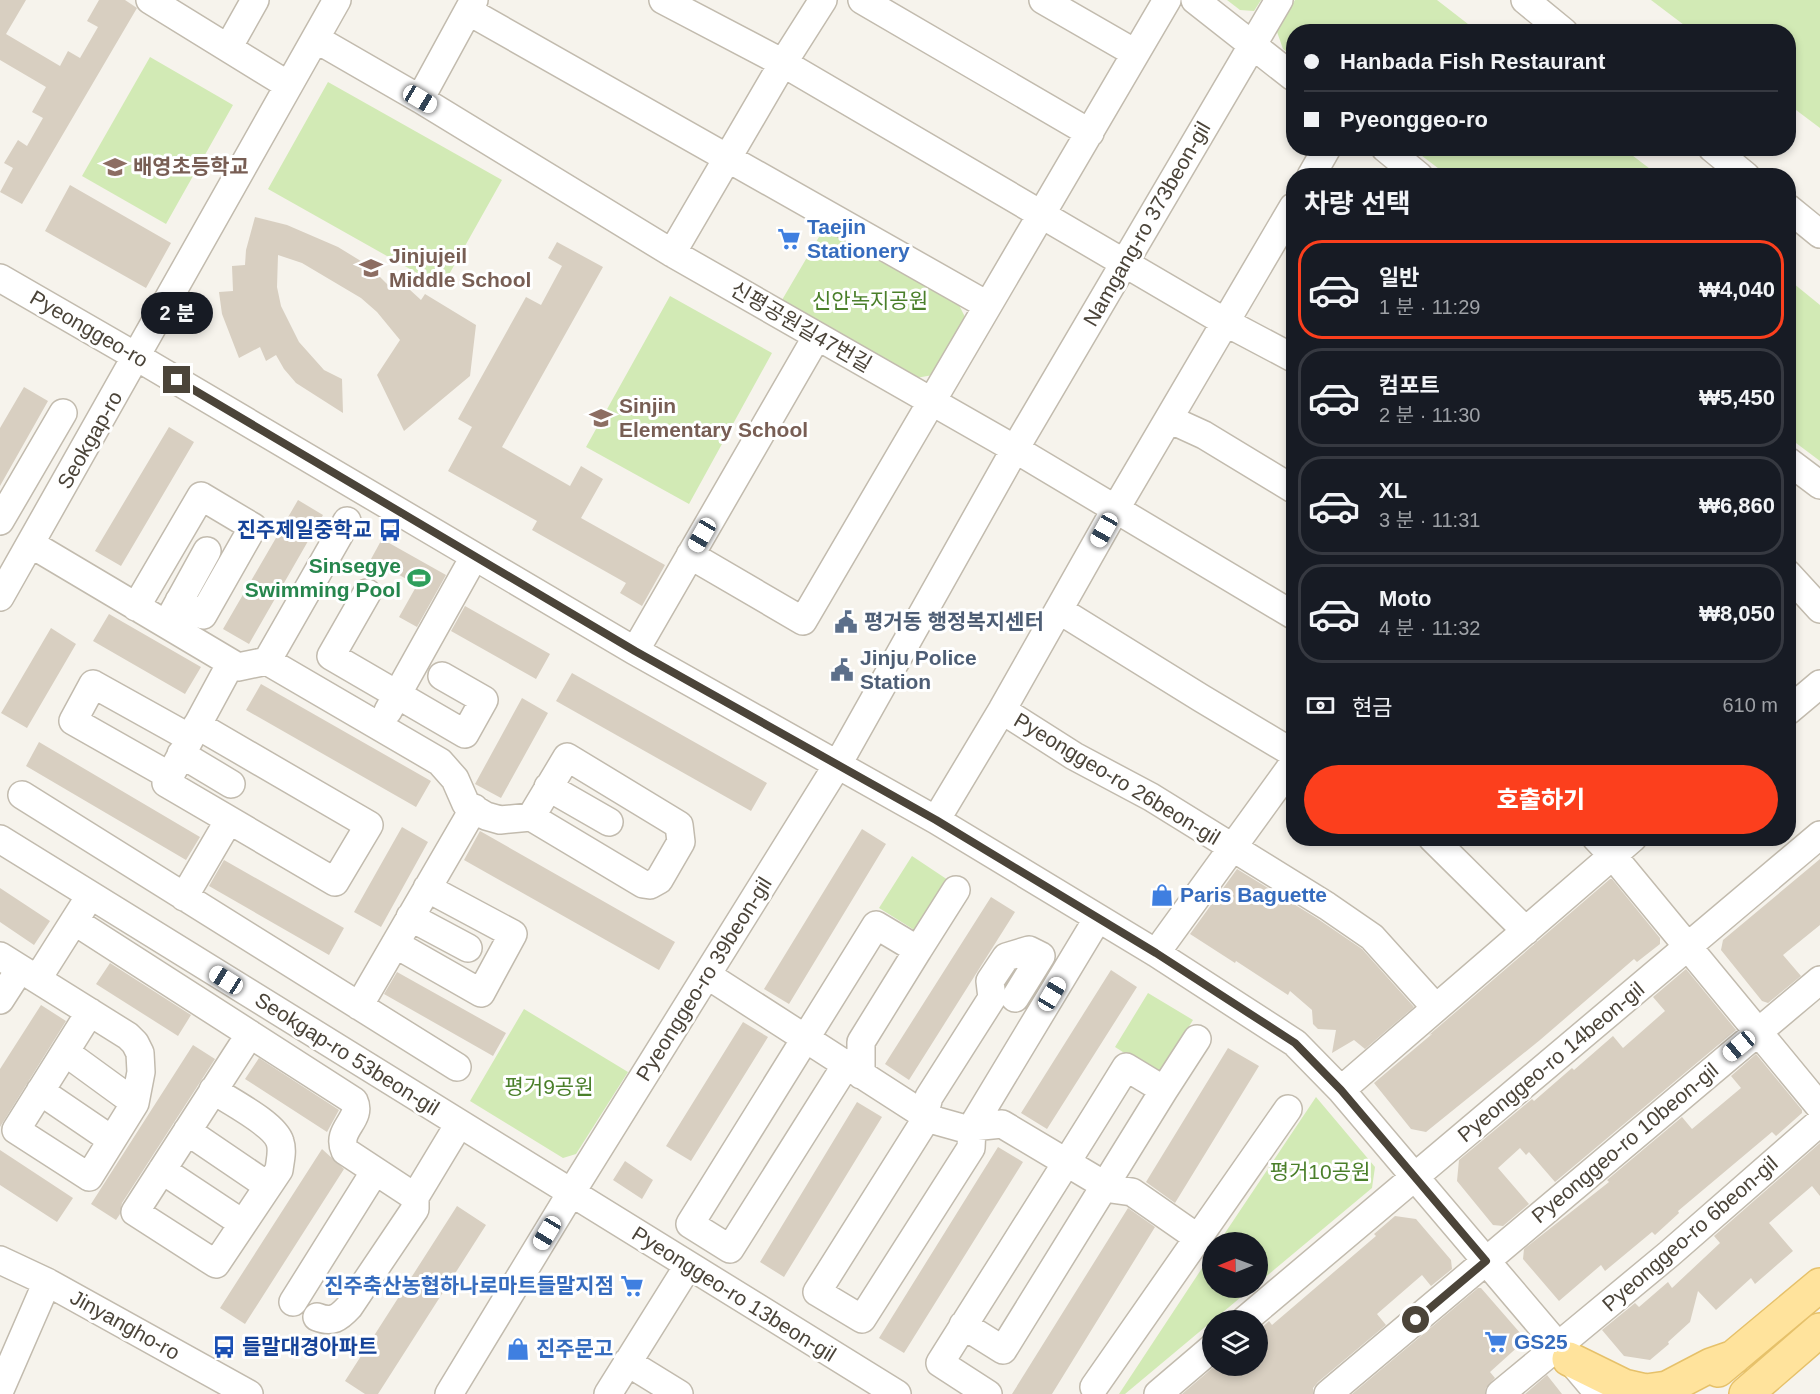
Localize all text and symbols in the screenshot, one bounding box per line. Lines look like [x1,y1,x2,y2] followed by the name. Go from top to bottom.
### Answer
[1340,49,1605,74] text: Hanbada Fish Restaurant
[400,82,440,116] car
[1340,107,1488,132] text: Pyeonggeo-ro
[1079,117,1215,330] street label: Namgang-ro 373beon-gil
[102,154,128,180] school or university icon: 배영초등학교
[133,155,249,178] place label: 배영초등학교
[1304,189,1411,219] text: 차량 선택
[807,215,910,262] place label: Taejin Stationery
[776,226,802,252] supermarket icon: Taejin Stationery
[389,244,531,291] place label: Jinjujeil Middle School
[358,255,384,281] school or university icon: Jinjujeil Middle School
[1307,263,1361,317] icon: car
[1379,265,1419,290] text: 일반
[727,277,876,376] street label: 신평공원길47번길
[1699,277,1775,302] text: ₩4,040
[26,286,152,372] street label: Pyeonggeo-ro
[812,289,928,312] park label: 신안녹지공원
[141,293,213,335] callout: 2 분
[1379,296,1480,318] text: 1 분 · 11:29
[159,302,195,324] text: 2 분
[163,366,190,393] route end
[1307,371,1361,425] icon: car
[1379,373,1440,398] text: 컴포트
[1699,385,1775,410] text: ₩5,450
[52,387,127,493] street label: Seokgap-ro
[619,394,808,441] place label: Sinjin Elementary School
[1379,404,1480,426] text: 2 분 · 11:30
[588,405,614,431] school or university icon: Sinjin Elementary School
[1379,478,1407,503] text: XL
[1307,479,1361,533] icon: car
[1699,493,1775,518] text: ₩6,860
[1379,509,1480,531] text: 3 분 · 11:31
[1087,510,1121,550] car
[685,515,719,555] car
[377,517,403,543] bus stop icon: 진주제일중학교
[237,518,372,541] place label: 진주제일중학교
[245,554,401,601] place label: Sinsegye Swimming Pool
[406,565,432,591] sports icon: Sinsegye Swimming Pool
[1379,586,1432,611] text: Moto
[1307,587,1361,641] icon: car
[1699,601,1775,626] text: ₩8,050
[833,609,859,635] public building icon: 평거동 행정복지센터
[864,610,1044,633] place label: 평거동 행정복지센터
[1379,617,1480,639] text: 4 분 · 11:32
[860,646,977,693] place label: Jinju Police Station
[829,657,855,683] public building icon: Jinju Police Station
[1304,689,1337,722] icon: cash
[1722,694,1778,716] text: 610 m
[1352,695,1392,720] text: 현금
[1010,708,1224,849] street label: Pyeonggeo-ro 26beon-gil
[1304,765,1778,834] button: 호출하기
[631,873,776,1085] street label: Pyeonggeo-ro 39beon-gil
[1149,882,1175,908] shop icon: Paris Baguette
[1180,883,1327,906] place label: Paris Baguette
[206,963,246,997] car
[1035,974,1069,1014] car
[1453,977,1648,1146] street label: Pyeonggeo-ro 14beon-gil
[251,988,443,1120] street label: Seokgap-ro 53beon-gil
[1719,1028,1759,1064] car
[1527,1058,1722,1227] street label: Pyeonggeo-ro 10beon-gil
[505,1075,593,1098] park label: 평거9공원
[1598,1151,1782,1316] street label: Pyeonggeo-ro 6beon-gil
[1270,1160,1370,1183] park label: 평거10공원
[530,1213,564,1253] car
[628,1221,840,1366] street label: Pyeonggeo-ro 13beon-gil
[1202,1232,1268,1298] north arrow
[1202,1232,1268,1376] map controls
[619,1273,645,1299] supermarket icon: 진주축산농협하나로마트들말지점
[324,1274,614,1297] place label: 진주축산농협하나로마트들말지점
[67,1285,184,1364] street label: Jinyangho-ro
[1402,1306,1429,1333] route start
[1202,1310,1268,1376] button: layers
[1483,1329,1509,1355] supermarket icon: GS25
[1514,1330,1568,1353] place label: GS25
[211,1334,237,1360] bus stop icon: 들말대경아파트
[242,1335,377,1358] place label: 들말대경아파트
[505,1336,531,1362] shop icon: 진주문고
[536,1337,613,1360] place label: 진주문고

